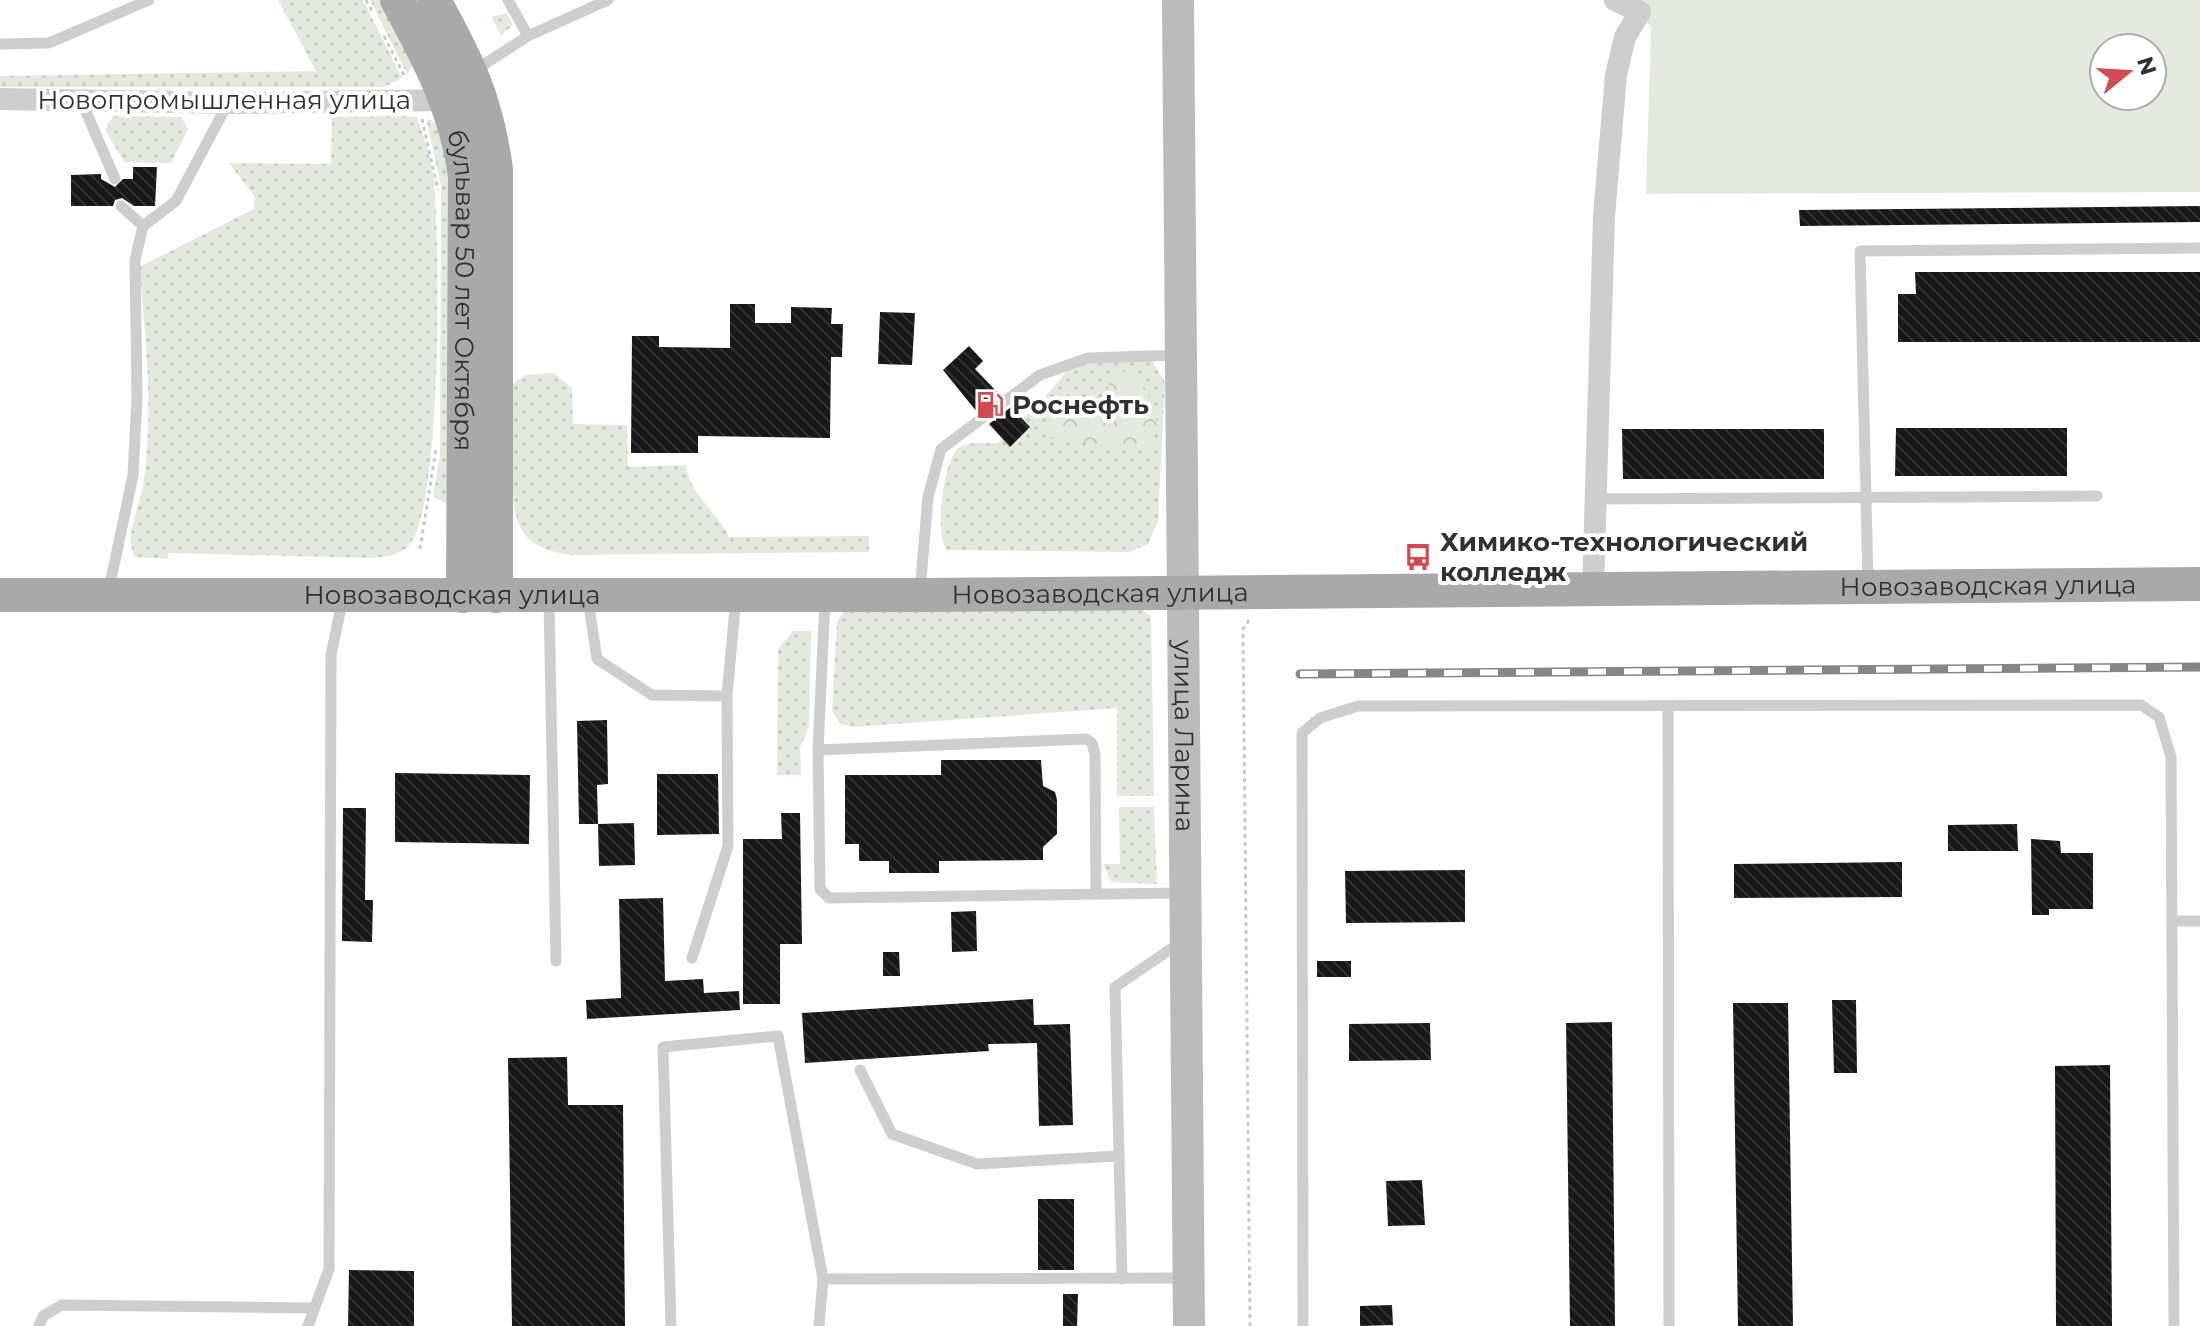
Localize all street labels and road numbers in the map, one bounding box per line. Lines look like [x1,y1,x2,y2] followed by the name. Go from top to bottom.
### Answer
[37,84,411,116] street label: Новопромышленная улица
[440,126,481,451] street label: бульвар 50 лет Октября
[1839,569,2137,603] street label: Новозаводская улица
[951,576,1249,611] street label: Новозаводская улица
[303,579,601,611] street label: Новозаводская улица
[1167,639,1201,832] street label: улица Ларина

